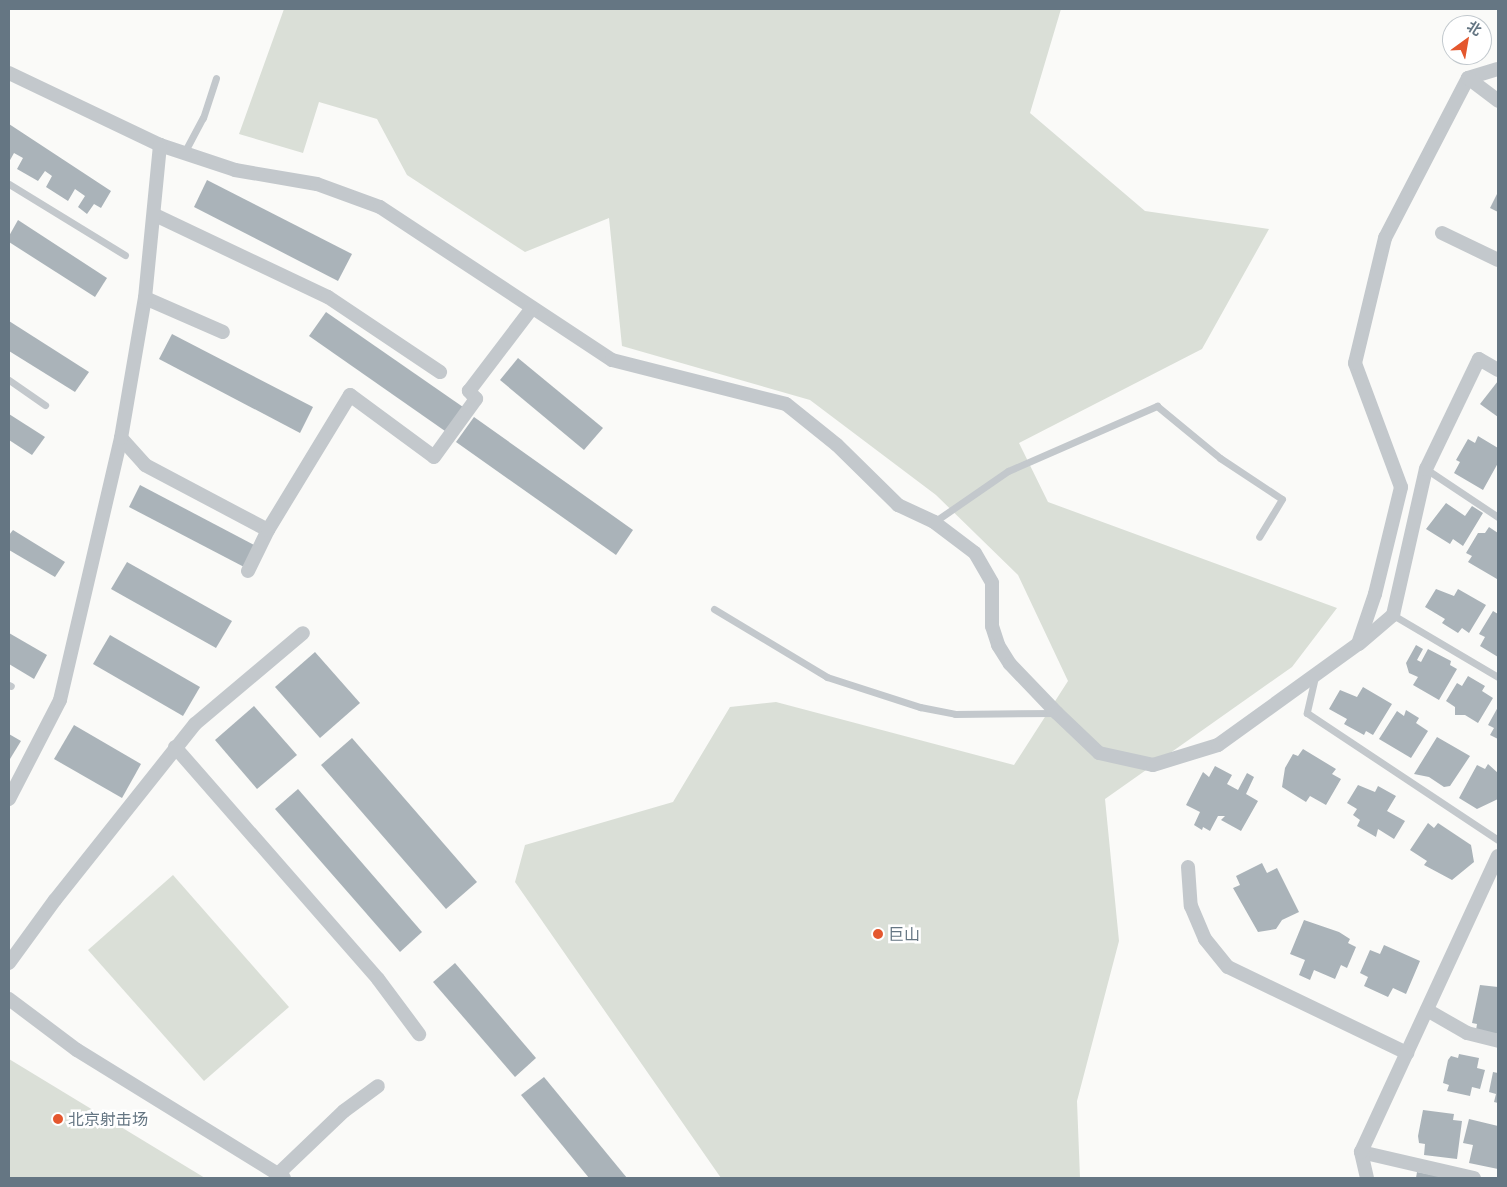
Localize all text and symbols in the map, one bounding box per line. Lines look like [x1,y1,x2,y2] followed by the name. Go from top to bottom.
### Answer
[1442,15,1492,65] north arrow
[1464,16,1486,39] text: 北
[888,924,920,944] place label: 巨山
[872,928,884,940] marker: 巨山
[68,1109,148,1129] place label: 北京射击场
[52,1113,64,1125] marker: 北京射击场

